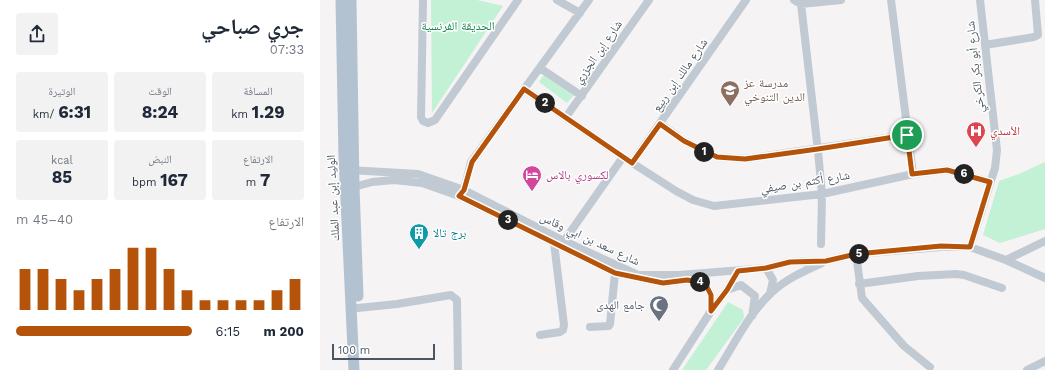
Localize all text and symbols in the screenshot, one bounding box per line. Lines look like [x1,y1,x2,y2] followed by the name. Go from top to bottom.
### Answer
[16,13,58,55] button: share
[201,14,304,39] text: جري صباحي
[571,17,628,88] street label: شارع إبن الجزري
[421,19,495,33] park label: الحديقة الفرنسية
[963,20,990,114] street label: شارع أبو بكر الكرخي
[650,36,711,115] street label: شارع مالك إبن ربيع
[270,42,304,57] text: 07:33
[743,76,805,107] place label: مدرسة عز الدين التنوخي
[719,79,741,107] school or university icon: مدرسة عز الدين التنوخي
[49,85,75,98] text: الوتيرة
[148,85,172,98] text: الوقت
[243,85,273,98] text: المسافة
[535,93,555,113] pin: 2
[542,96,548,109] text: 2
[58,102,91,122] text: 6:31
[142,102,178,122] text: 8:24
[252,102,285,122] text: 1.29
[33,108,58,121] text: /km
[231,108,252,121] text: km
[890,118,924,152] pin
[965,120,987,148] hospital icon: الأسدي
[896,124,918,146] icon: arrive
[990,124,1020,141] place label: الأسدي
[694,142,714,162] pin: 1
[702,145,706,158] text: 1
[148,153,172,166] text: النبض
[243,153,273,166] text: الارتفاع
[51,154,73,167] text: kcal
[324,154,343,242] street label: الوليد إبن عبد الملك
[521,164,543,192] hotel icon: لكسوري بالاس
[954,164,974,184] pin: 6
[52,167,72,187] text: 85
[961,167,967,180] text: 6
[546,168,608,185] place label: لكسوري بالاس
[759,168,851,199] street label: شارع أكثم بن صيفي
[160,170,188,190] text: 167
[260,170,270,190] text: 7
[132,176,160,189] text: bpm
[246,176,260,189] text: m
[498,210,518,230] pin: 3
[537,210,642,271] street label: شارع سعد بن ابي وقاس
[16,212,73,227] text: 40–45 m
[505,213,511,226] text: 3
[269,214,304,229] text: الارتفاع
[408,222,430,250] building icon: برج تالا
[433,226,466,240] place label: برج تالا
[849,244,869,264] pin: 5
[856,247,862,260] text: 5
[690,272,710,292] pin: 4
[696,275,704,288] text: 4
[648,294,670,322] mosque icon: جامع الهدى
[596,298,645,312] place label: جامع الهدى
[216,324,240,339] text: 6:15
[264,324,304,339] text: 200 m
[332,342,435,361] scale bar
[338,344,370,357] text: 100 m

